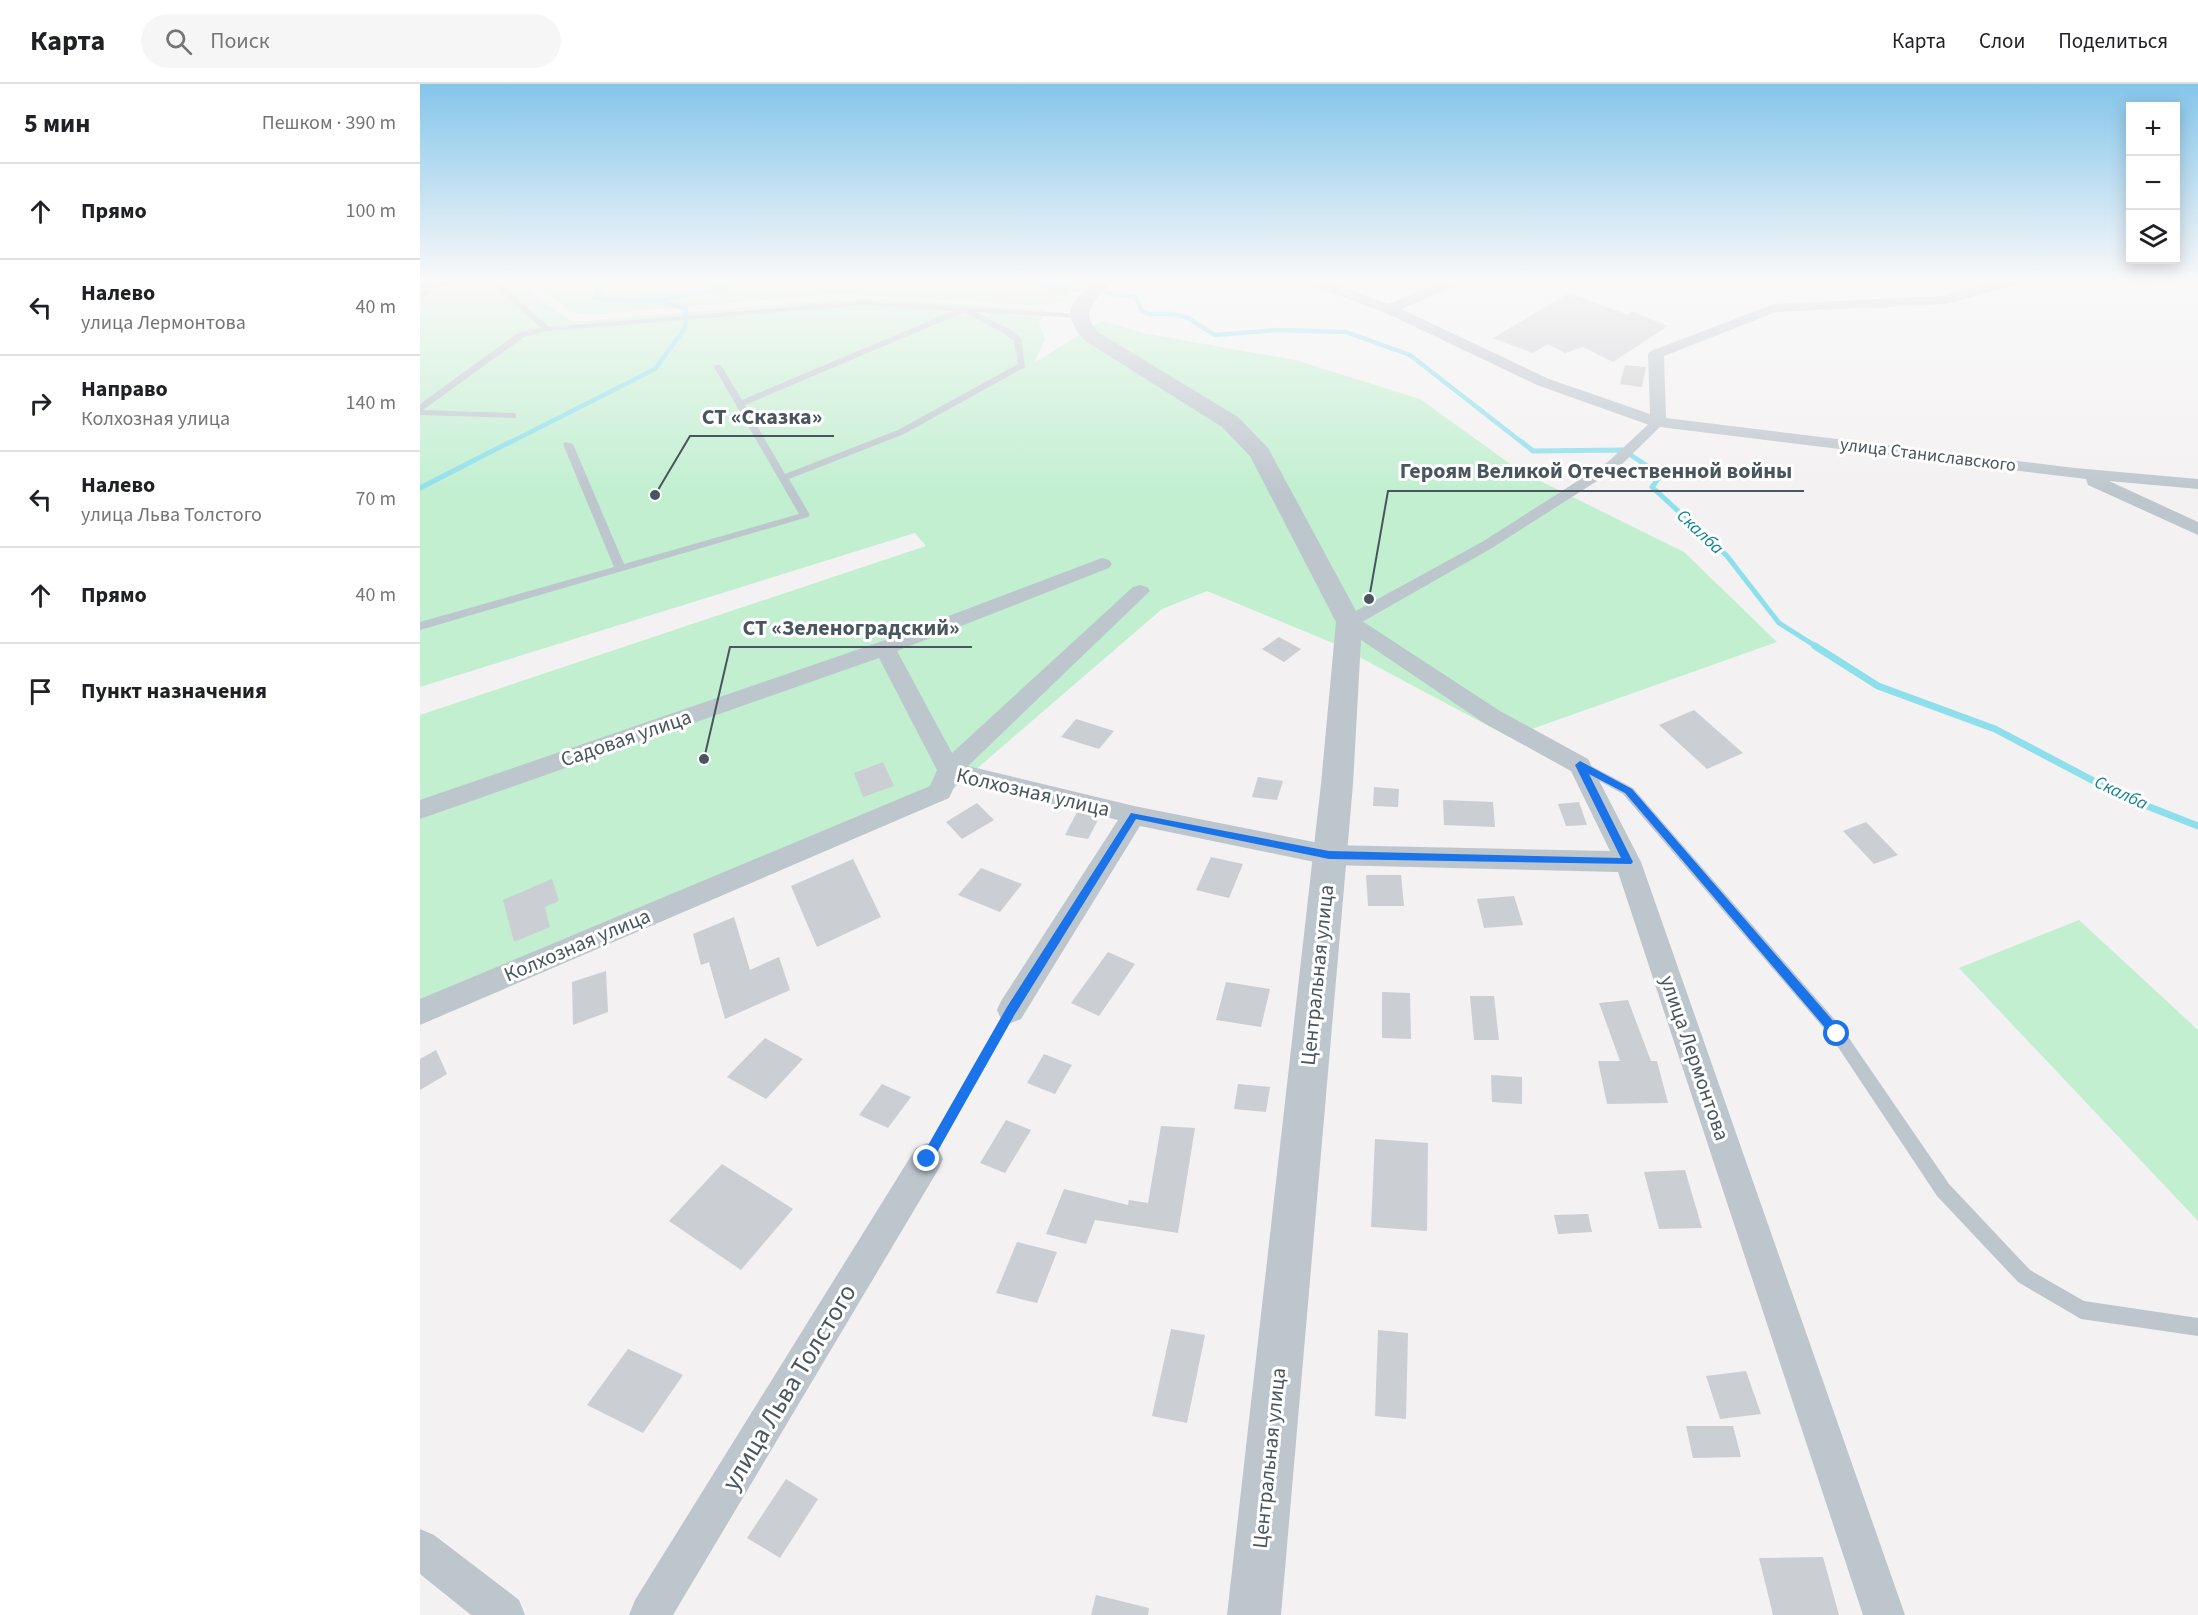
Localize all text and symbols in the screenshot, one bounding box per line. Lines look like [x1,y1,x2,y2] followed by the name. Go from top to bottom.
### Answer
[141,14,561,68] search box
[30,21,105,61] text: Карта
[162,25,195,58] icon: search
[210,25,270,57] text: Поиск
[1892,26,1946,56] text: Карта
[1979,26,2025,56] text: Слои
[2058,26,2168,56] text: Поделиться
[2126,102,2180,264] map controls
[2126,102,2180,156] button: +
[24,105,90,142] text: 5 мин
[262,109,396,137] text: Пешком · 390 m
[2126,156,2180,210] button: −
[24,195,57,228] icon: ahead
[81,195,147,227] text: Прямо
[346,197,396,225] text: 100 m
[2126,210,2180,264] button: layers
[81,277,155,309] text: Налево
[24,291,57,324] icon: left
[356,293,396,321] text: 40 m
[81,309,246,337] text: улица Лермонтова
[81,373,168,405] text: Направо
[24,387,57,420] icon: right
[346,389,396,417] text: 140 m
[690,396,834,436] callout: СТ «Сказка»
[702,401,822,433] text: СТ «Сказка»
[81,405,230,433] text: Колхозная улица
[1839,432,2017,478] street label: улица Станиславского
[1388,451,1804,491] callout: Героям Великой Отечественной войны
[1400,455,1792,487] text: Героям Великой Отечественной войны
[81,469,155,501] text: Налево
[24,483,57,516] icon: left
[356,485,396,513] text: 70 m
[81,501,262,529] text: улица Льва Толстого
[1671,504,1729,561] water label: Скалба
[24,579,57,612] icon: ahead
[81,579,147,611] text: Прямо
[356,581,396,609] text: 40 m
[730,607,972,647] callout: СТ «Зеленоградский»
[742,612,960,644] text: СТ «Зеленоградский»
[24,675,57,708] icon: arrive
[81,675,267,707] text: Пункт назначения
[557,702,695,774] street label: Садовая улица
[953,760,1113,824] street label: Колхозная улица
[2090,770,2152,816] water label: Скалба
[1293,883,1341,1067] street label: Центральная улица
[499,901,655,989] street label: Колхозная улица
[1653,971,1737,1145] street label: улица Лермонтова
[1823,1020,1849,1046] route start
[913,1145,939,1171] route end
[713,1277,865,1497] street label: улица Льва Толстого
[1245,1366,1293,1550] street label: Центральная улица

